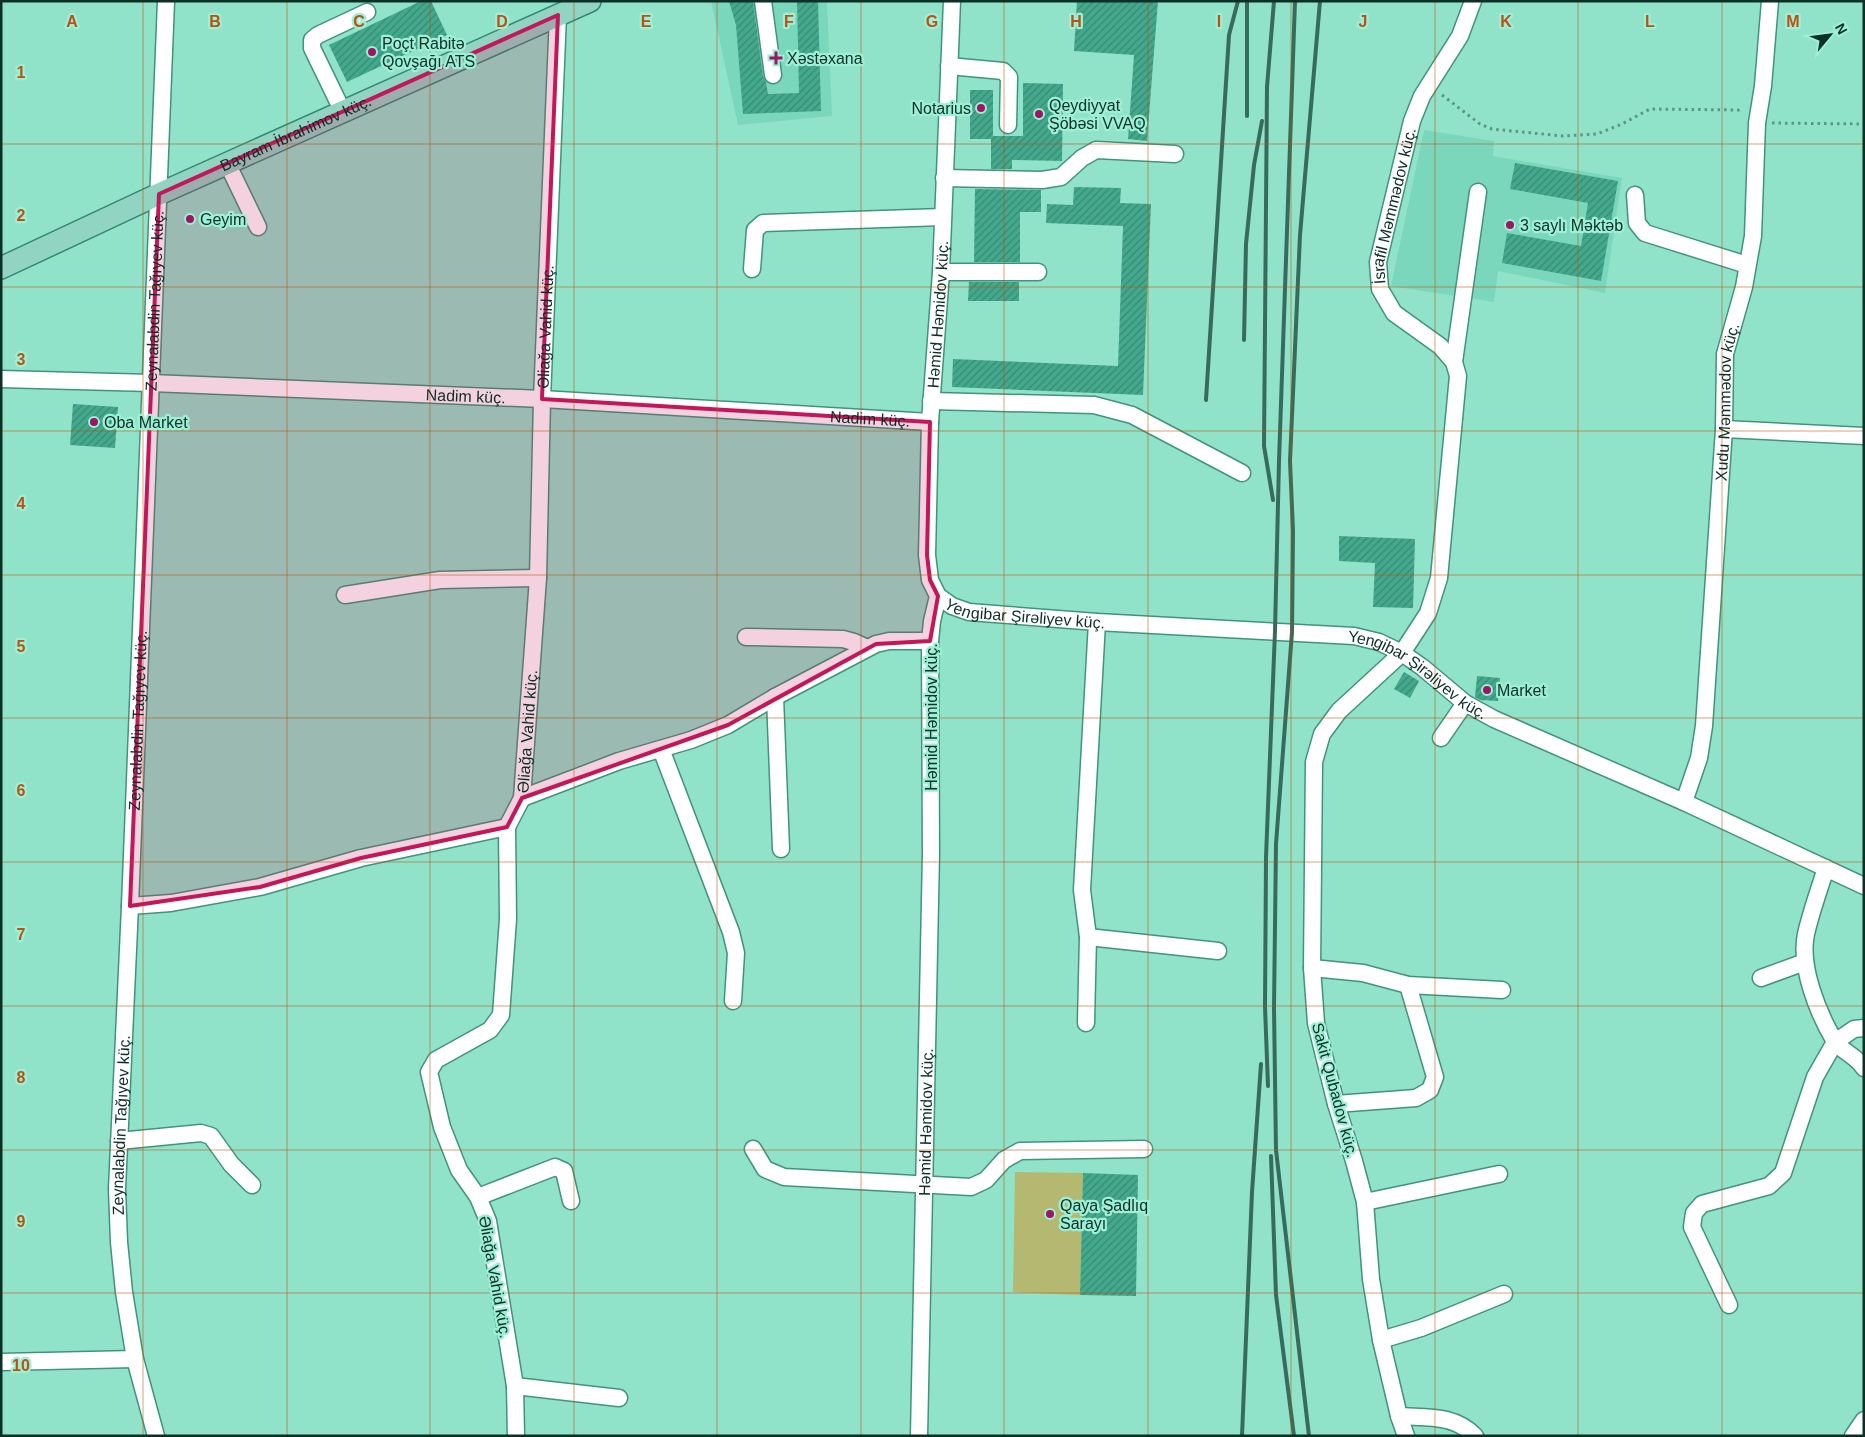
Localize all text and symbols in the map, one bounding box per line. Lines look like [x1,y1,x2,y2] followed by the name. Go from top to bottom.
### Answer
[1805,10,1855,60] north arrow
[66,13,78,30] text: A
[209,13,221,30] text: B
[353,13,365,30] text: C
[496,13,508,30] text: D
[641,13,652,30] text: E
[784,13,794,30] text: F
[926,13,938,30] text: G
[1070,13,1082,30] text: H
[1217,13,1221,30] text: I
[1359,13,1367,30] text: J
[1500,13,1512,30] text: K
[1645,13,1655,30] text: L
[1786,13,1800,30] text: M
[1832,20,1851,37] text: N
[382,35,475,70] place label: Poçt Rabitə Qovşağı ATS
[366,46,378,58] marker: Poçt Rabitə Qovşağı ATS
[787,50,863,67] place label: Xəstəxana
[769,51,783,65] marker: Xəstəxana
[17,64,26,81] text: 1
[217,92,374,174] street label: Bayram İbrahimov küç.
[1049,97,1146,132] place label: Qeydiyyat Şöbəsi VVAQ
[911,100,971,117] place label: Notarius
[975,102,987,114] marker: Notarius
[1033,108,1045,120] marker: Qeydiyyat Şöbəsi VVAQ
[1369,126,1419,285] street label: İsrafil Məmmədov küç.
[17,207,26,224] text: 2
[142,210,166,391] street label: Zeynalabdin Tağıyev küç.
[200,211,246,228] place label: Geyim
[184,213,196,225] marker: Geyim
[1520,217,1623,234] place label: 3 saylı Məktəb
[1504,219,1516,231] marker: 3 saylı Məktəb
[924,240,951,389] street label: Həmid Həmidov küç.
[534,265,556,389] street label: Əliağa Vahid küç.
[1712,321,1742,482] street label: Xudu Məmmədov küç.
[17,351,26,368] text: 3
[425,386,506,406] street label: Nadim küç.
[830,408,911,429] street label: Nadim küç.
[104,414,188,431] place label: Oba Market
[88,416,100,428] marker: Oba Market
[17,495,26,512] text: 4
[941,595,1106,631] street label: Yengibar Şirəliyev küç.
[1348,627,1490,722] street label: Yengibar Şirəliyev küç.
[125,630,149,811] street label: Zeynalabdin Tağıyev küç.
[17,638,26,655] text: 5
[923,643,940,791] street label: Həmid Həmidov küç.
[514,669,540,794] street label: Əliağa Vahid küç.
[1497,682,1546,699] place label: Market
[1481,684,1493,696] marker: Market
[17,782,26,799] text: 6
[17,926,26,943] text: 7
[1309,1021,1361,1159] street label: Sakit Qubadov küç.
[108,1035,133,1215] street label: Zeynalabdin Tağıyev küç.
[915,1048,935,1196] street label: Həmid Həmidov küç.
[17,1069,26,1086] text: 8
[1060,1197,1148,1232] place label: Qaya Şadlıq Sarayı
[1044,1208,1056,1220] marker: Qaya Şadlıq Sarayı
[17,1213,26,1230] text: 9
[476,1215,514,1339] street label: Əliağa Vahid küç.
[12,1357,30,1374] text: 10

